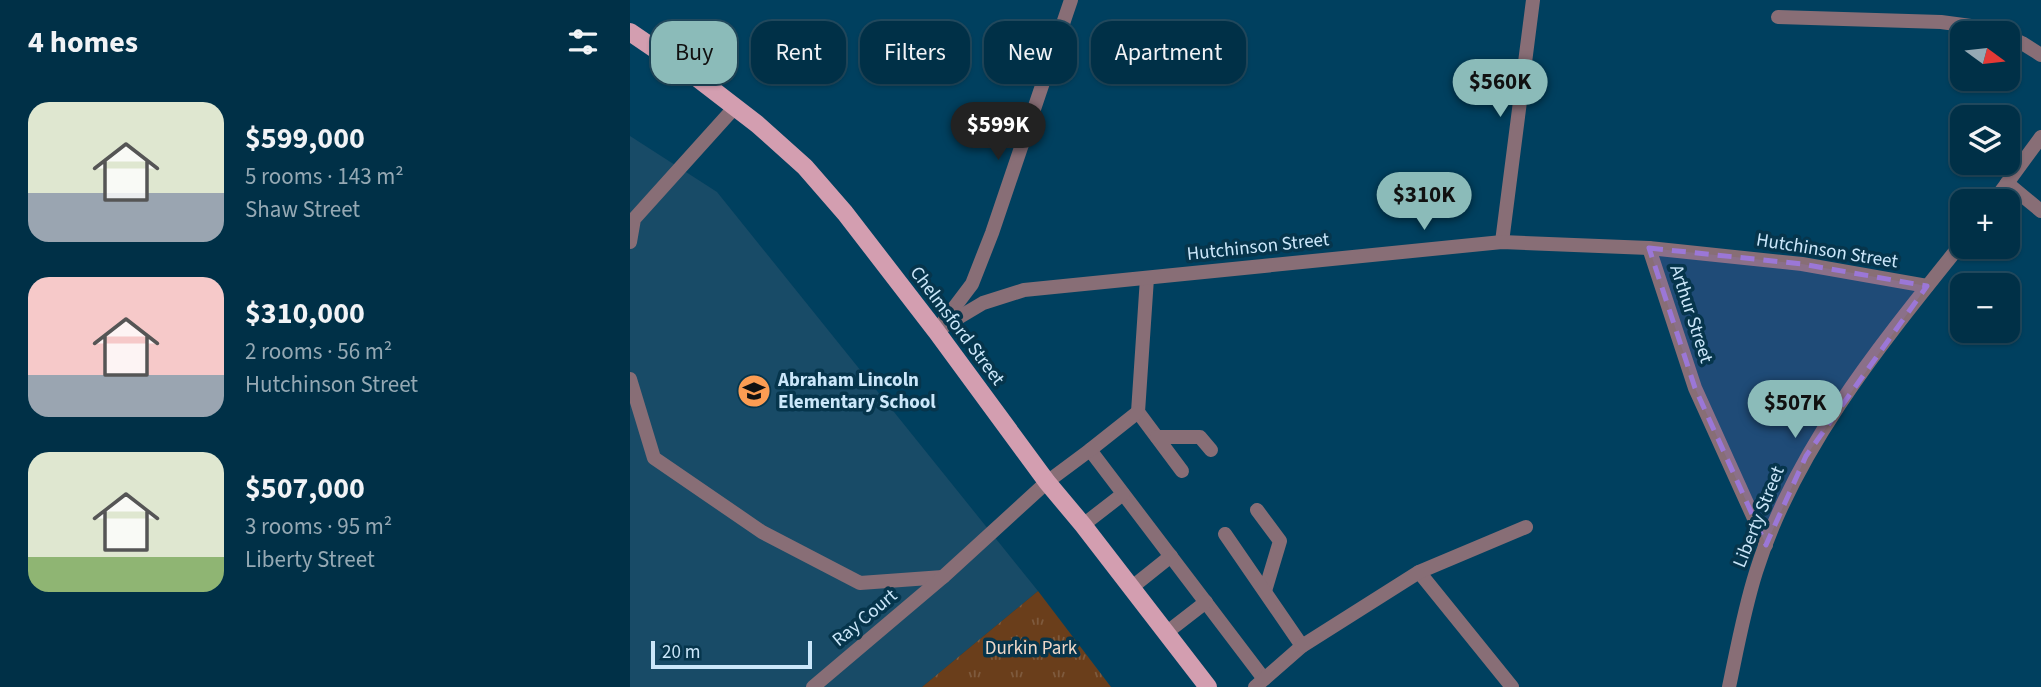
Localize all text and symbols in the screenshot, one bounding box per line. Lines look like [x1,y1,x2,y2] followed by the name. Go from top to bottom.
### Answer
[28,21,138,64] text: 4 homes
[651,21,737,84] chip: Buy
[751,21,846,84] chip: Rent
[860,21,970,84] chip: Filters
[984,21,1077,84] chip: New
[1091,21,1246,84] chip: Apartment
[1950,21,2020,91] north arrow
[1950,21,2020,343] map controls
[564,23,602,61] icon: filters
[1451,60,1549,119] pin: $560K
[1469,65,1531,98] text: $560K
[949,102,1047,162] pin: $599K
[1950,105,2020,175] button: layers
[967,108,1029,141] text: $599K
[245,117,365,160] text: $599,000
[84,130,168,214] icon: home
[245,160,404,193] text: 5 rooms · 143 m²
[1375,173,1473,232] pin: $310K
[1393,178,1455,211] text: $310K
[1950,189,2020,259] button: +
[245,193,360,226] text: Shaw Street
[1185,226,1331,268] street label: Hutchinson Street
[1754,226,1900,276] street label: Hutchinson Street
[903,261,1011,392] street label: Chelmsford Street
[1662,261,1720,367] street label: Arthur Street
[1950,273,2020,343] button: −
[245,292,365,335] text: $310,000
[84,305,168,389] icon: home
[245,335,392,368] text: 2 rooms · 56 m²
[777,367,936,416] place label: Abraham Lincoln Elementary School
[245,368,418,401] text: Hutchinson Street
[735,372,773,410] school or university icon: Abraham Lincoln Elementary School
[1746,380,1844,440] pin: $507K
[1764,386,1826,419] text: $507K
[1726,462,1792,572] street label: Liberty Street
[245,467,365,510] text: $507,000
[84,480,168,564] icon: home
[245,510,392,543] text: 3 rooms · 95 m²
[245,543,375,576] text: Liberty Street
[827,582,904,653] street label: Ray Court
[985,635,1078,662] park label: Durkin Park
[651,638,812,670] scale bar
[662,639,700,666] text: 20 m

